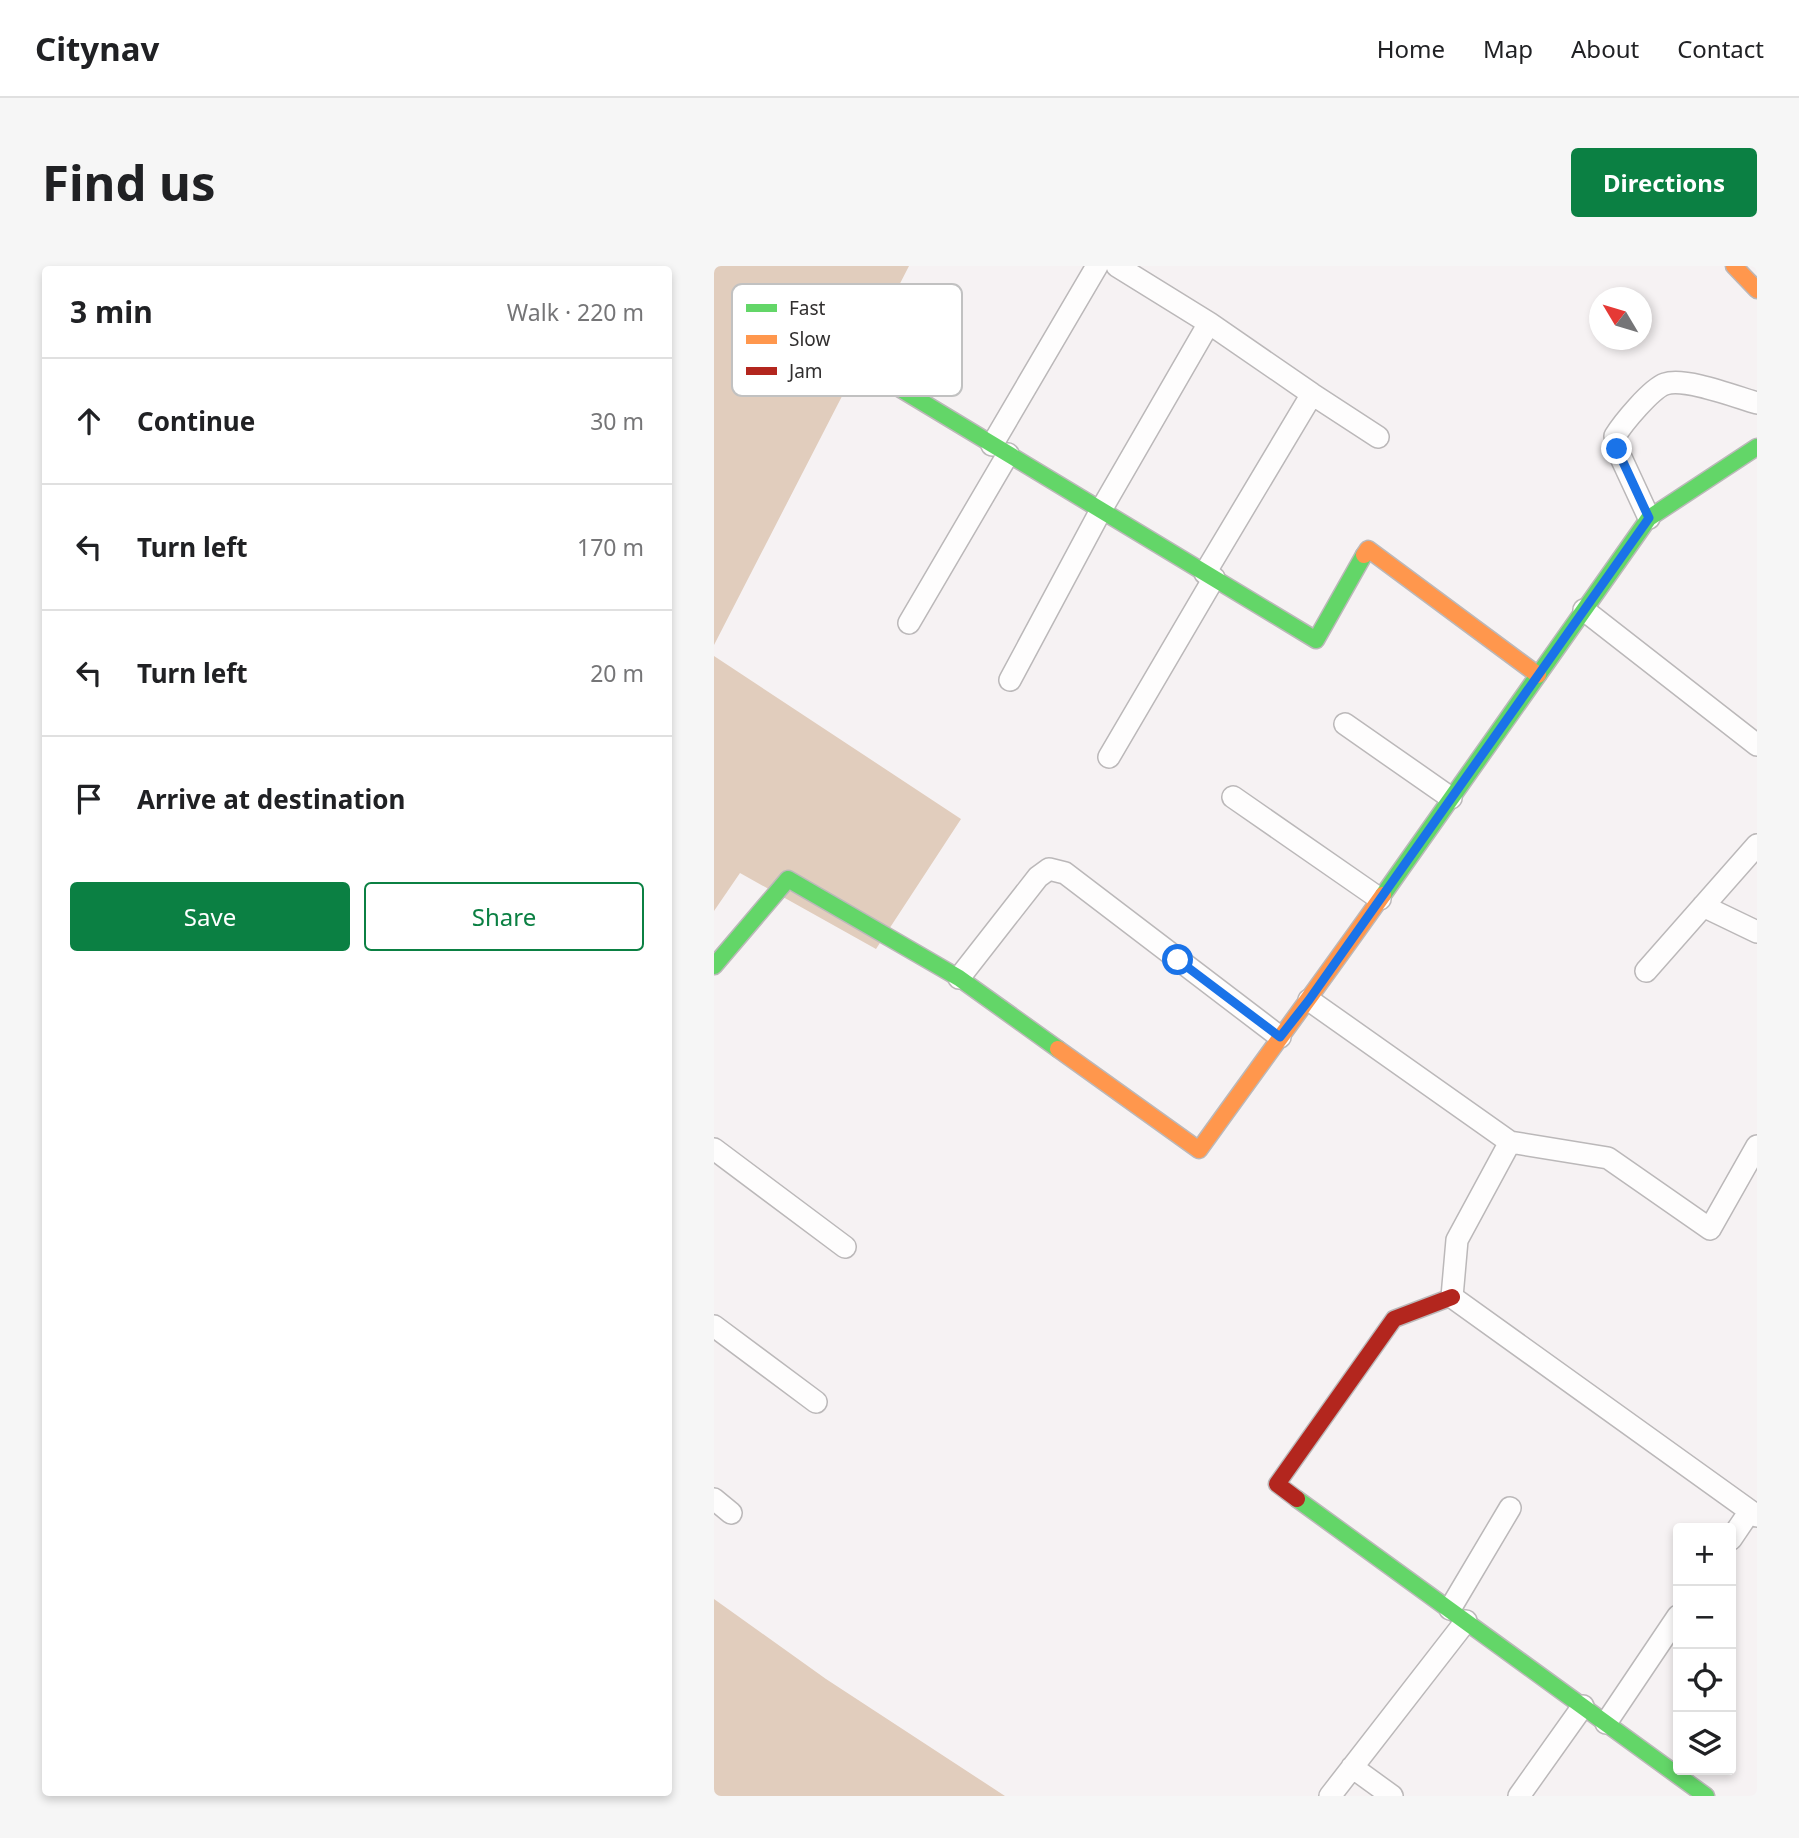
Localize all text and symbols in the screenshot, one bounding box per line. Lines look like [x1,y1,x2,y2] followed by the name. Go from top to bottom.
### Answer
[35,26,159,71] text: Citynav
[1377,32,1445,65] text: Home
[1483,32,1533,65] text: Map
[1571,32,1639,65] text: About
[1677,32,1764,65] text: Contact
[1571,148,1757,217] button: Directions
[42,149,216,215] text: Find us
[732,284,962,396] legend
[1589,287,1652,350] north arrow
[70,291,153,332] text: 3 min
[789,295,826,321] text: Fast
[507,296,644,328] text: Walk · 220 m
[789,326,830,352] text: Slow
[787,358,823,384] text: Jam
[70,402,108,440] icon: ahead
[137,403,255,439] text: Continue
[590,405,644,437] text: 30 m
[1601,433,1632,464] route end
[70,528,108,566] icon: left
[137,529,248,565] text: Turn left
[577,531,644,563] text: 170 m
[70,654,108,692] icon: left
[137,655,248,691] text: Turn left
[590,657,644,689] text: 20 m
[70,780,108,818] icon: arrive
[137,781,406,817] text: Arrive at destination
[70,882,350,951] button: Save
[364,882,644,951] button: Share
[1162,944,1193,975] route start
[1673,1523,1736,1775] map controls
[1673,1523,1736,1586] button: +
[1673,1586,1736,1649] button: −
[1673,1649,1736,1712] button: locate
[1673,1712,1736,1775] button: layers

